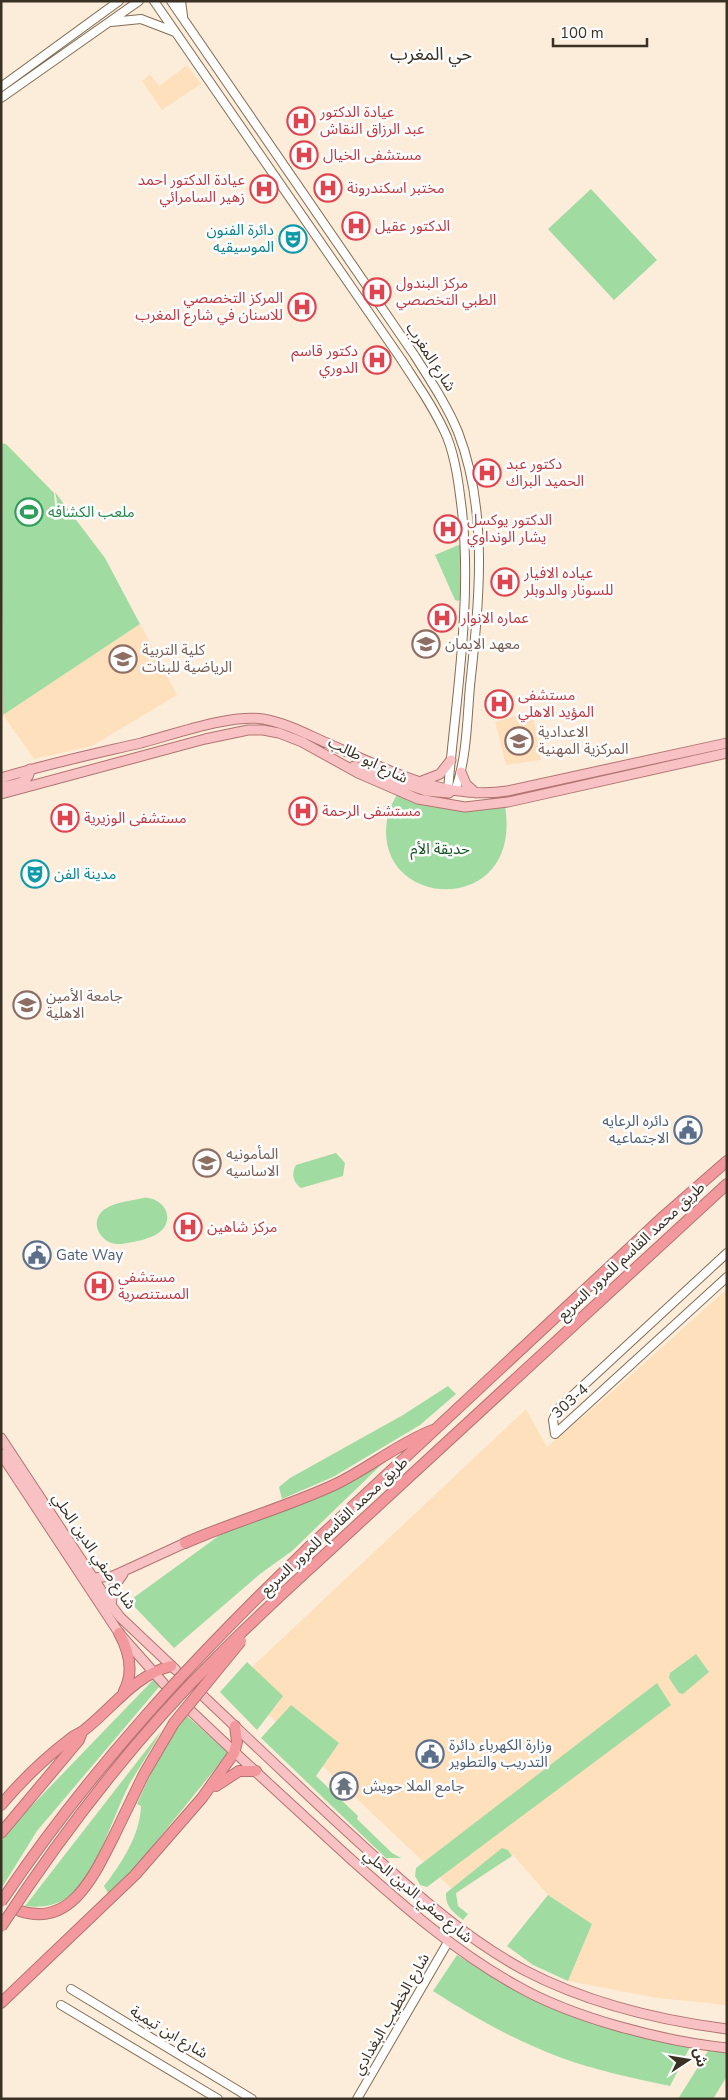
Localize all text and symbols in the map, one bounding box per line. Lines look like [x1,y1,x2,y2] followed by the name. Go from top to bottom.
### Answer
[553,15,647,47] scale bar
[560,23,604,43] text: 100 m
[390,42,472,67] district label: حي المغرب
[319,102,425,139] place label: عيادة الدكتور عبد الرزاق النقاش
[286,106,316,136] hospital icon: عيادة الدكتور عبد الرزاق النقاش
[289,140,319,170] hospital icon: مستشفى الخيال
[323,145,422,165] place label: مستشفى الخيال
[138,170,245,208] place label: عيادة الدكتور احمد زهير السامرائي
[313,173,343,203] hospital icon: مختبر اسكندرونة
[249,174,279,204] hospital icon: عيادة الدكتور احمد زهير السامرائي
[347,178,445,198] place label: مختبر اسكندرونة
[341,211,371,241] hospital icon: الدكتور عقيل
[375,216,450,236] place label: الدكتور عقيل
[207,220,274,257] place label: دائرة الفنون الموسيقيه
[278,224,308,254] theatre icon: دائرة الفنون الموسيقيه
[396,273,496,311] place label: مركز البندول الطبي التخصصي
[362,277,392,307] hospital icon: مركز البندول الطبي التخصصي
[135,288,283,327] place label: المركز التخصصي للاسنان في شارع المغرب
[287,292,317,322] hospital icon: المركز التخصصي للاسنان في شارع المغرب
[400,319,461,396] street label: شارع المغرب
[291,341,358,379] place label: دكتور قاسم الدوري
[362,345,392,375] hospital icon: دكتور قاسم الدوري
[506,454,584,491] place label: دكتور عبد الحميد البراك
[472,458,502,488] hospital icon: دكتور عبد الحميد البراك
[14,497,44,527] sports icon: ملعب الكشافه
[48,502,135,522] place label: ملعب الكشافه
[467,510,552,548] place label: الدكتور يوكسل يشار الونداوي
[433,514,463,544] hospital icon: الدكتور يوكسل يشار الونداوي
[523,563,613,600] place label: عياده الافيار للسونار والدوبلر
[490,567,520,597] hospital icon: عياده الافيار للسونار والدوبلر
[427,603,457,633] hospital icon: عماره الانوار
[460,608,529,628] place label: عماره الانوار
[411,629,441,659] school or university icon: معهد الايمان
[445,634,520,654] place label: معهد الايمان
[142,640,232,677] place label: كلية التربية الرياضية للبنات
[108,644,138,674] school or university icon: كلية التربية الرياضية للبنات
[518,685,594,723] place label: مستشفى المؤيد الاهلي
[484,689,514,719] hospital icon: مستشفى المؤيد الاهلي
[538,722,629,759] place label: الاعدادية المركزية المهنية
[504,726,534,756] school or university icon: الاعدادية المركزية المهنية
[324,732,411,790] street label: شارع ابو طالب
[288,796,318,826] hospital icon: مستشفى الرحمة
[322,801,421,821] place label: مستشفى الرحمة
[50,803,80,833] hospital icon: مستشفى الوزيرية
[84,808,187,828] place label: مستشفى الوزيرية
[410,839,470,860] park label: حديقة الأم
[20,859,50,889] theatre icon: مدينة الفن
[54,864,116,884] place label: مدينة الفن
[46,986,123,1023] place label: جامعة الأمين الاهلية
[12,990,42,1020] school or university icon: جامعة الأمين الاهلية
[602,1111,669,1148] place label: دائره الرعايه الاجتماعيه
[673,1115,703,1145] public building icon: دائره الرعايه الاجتماعيه
[226,1144,279,1181] place label: المأمونيه الاساسيه
[192,1148,222,1178] school or university icon: المأمونيه الاساسيه
[553,1177,710,1326] street label: طريق محمد القاسم للمرور السريع
[173,1212,203,1242] hospital icon: مركز شاهين
[207,1217,277,1237] place label: مركز شاهين
[22,1240,52,1270] public building icon: Gate Way
[56,1245,123,1265] place label: Gate Way
[118,1267,189,1304] place label: مستشفى المستنصرية
[84,1271,114,1301] hospital icon: مستشفى المستنصرية
[548,1379,592,1423] street label: 303-4
[256,1452,413,1601] street label: طريق محمد القاسم للمرور السريع
[46,1489,141,1614] street label: شارع صفي الدين الحلي
[448,1735,552,1772] place label: وزارة الكهرباء دائرة التدريب والتطوير
[415,1739,445,1769] public building icon: وزارة الكهرباء دائرة التدريب والتطوير
[329,1771,359,1801] temple icon: جامع الملا حويش
[363,1776,464,1798] place label: جامع الملا حويش
[358,1845,477,1949] street label: شارع صفي الدين الحلي
[348,1949,436,2079] street label: شارع الخطيب البغدادي
[125,2001,212,2065] street label: شارع ابن تيمية
[663,2035,713,2085] north arrow
[689,2046,712,2069] text: ش

